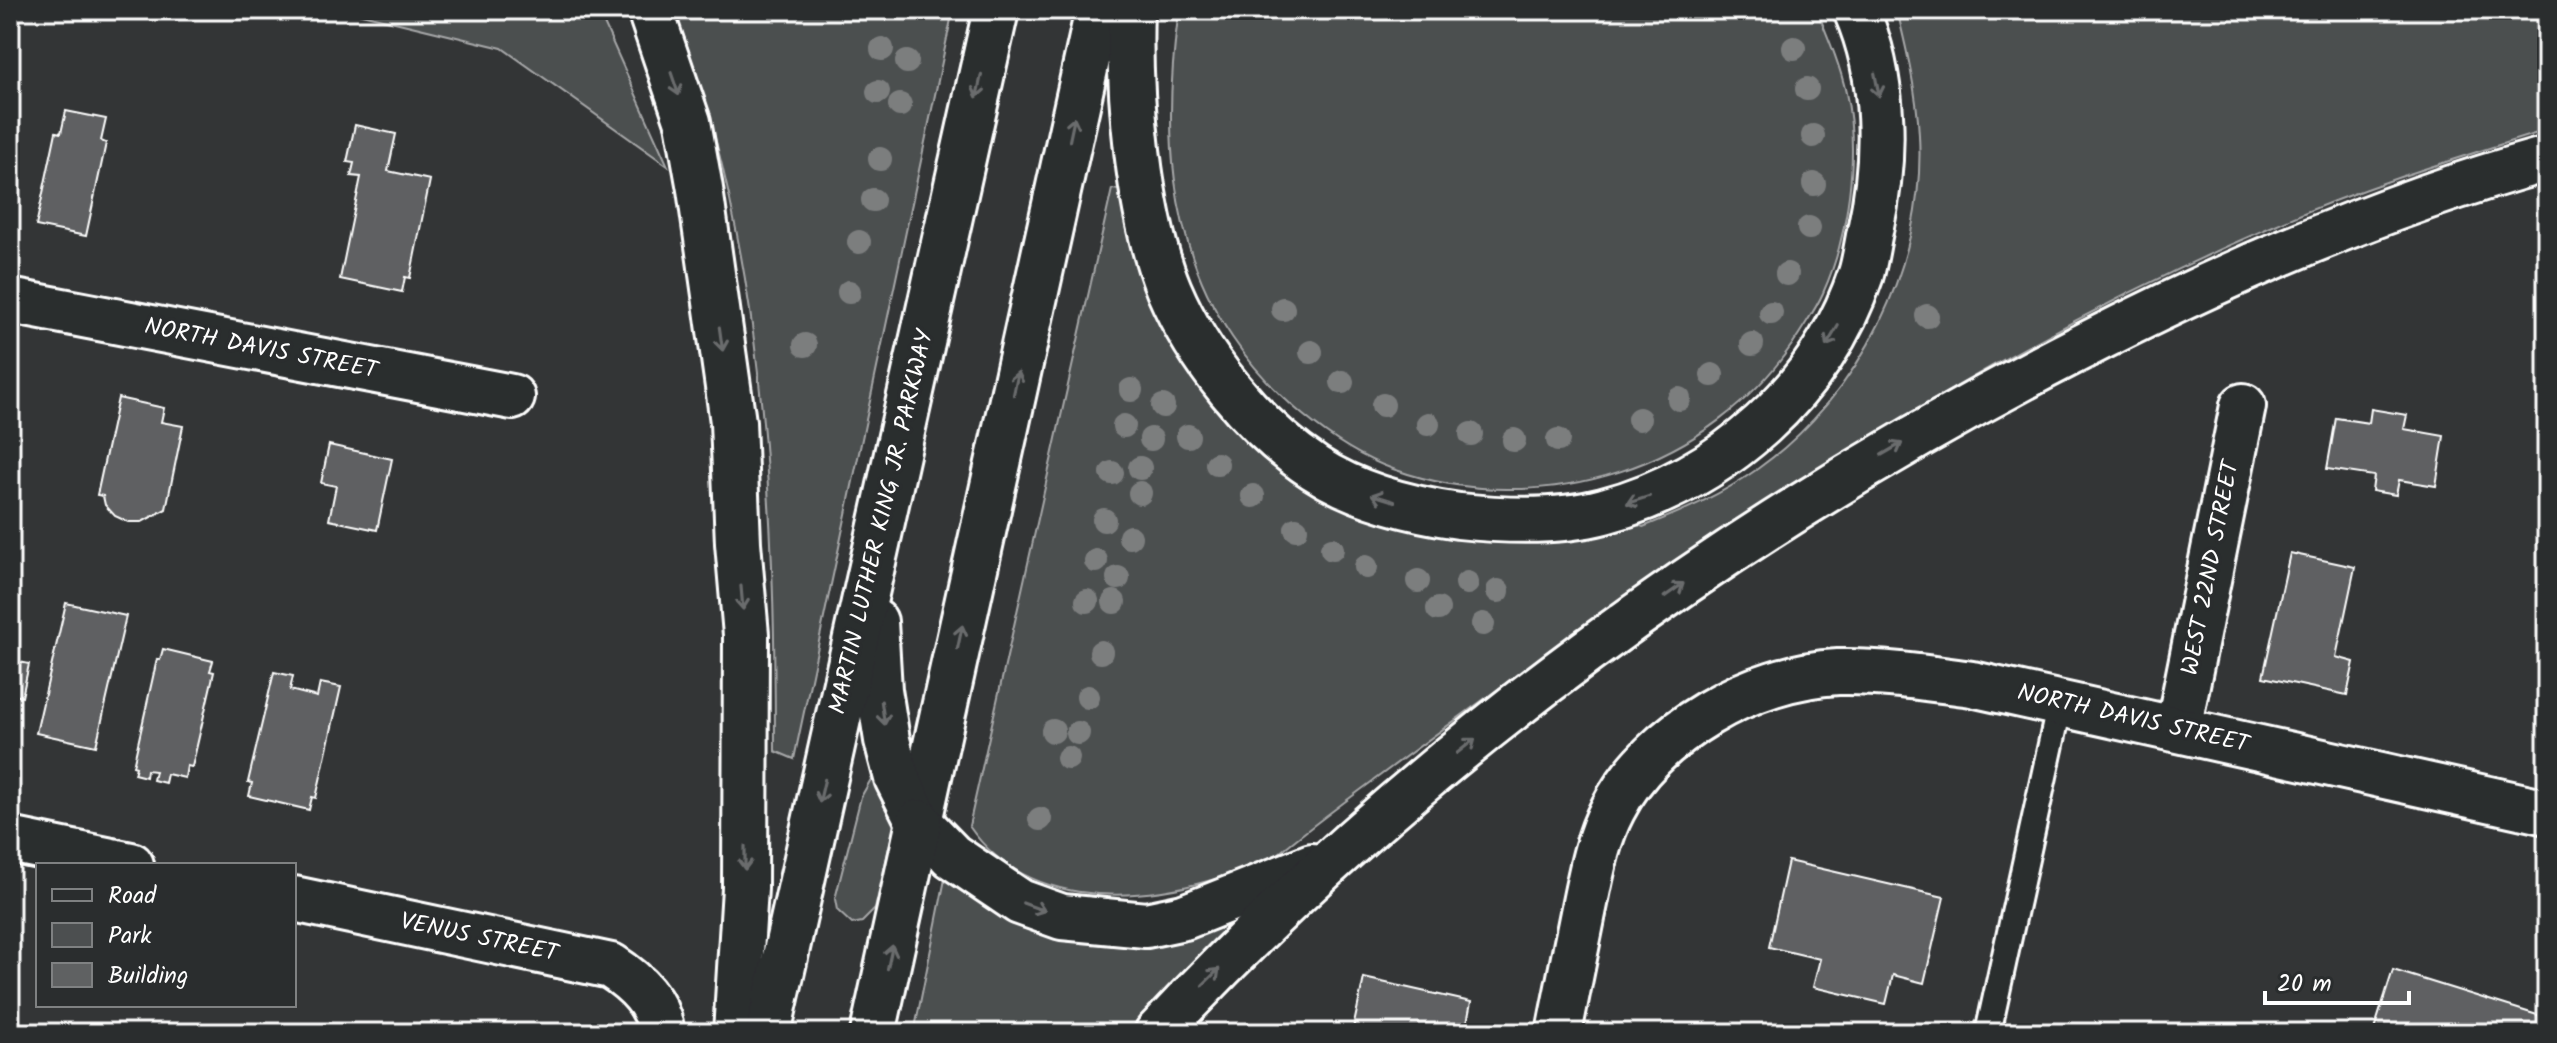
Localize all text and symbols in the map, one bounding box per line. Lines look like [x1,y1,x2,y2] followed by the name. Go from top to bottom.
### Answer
[668,71,683,96] one-way arrow
[1870,72,1885,97] one-way arrow
[971,73,986,98] one-way arrow
[1065,117,1080,142] one-way arrow
[141,307,383,391] street label: NORTH DAVIS STREET
[1824,324,1840,347] one-way arrow
[819,325,946,718] street label: MARTIN LUTHER KING JR. PARKWAY
[714,326,729,351] one-way arrow
[1009,370,1024,396] one-way arrow
[1880,441,1904,456] one-way arrow
[2171,455,2251,679] street label: WEST 22ND STREET
[1370,490,1396,505] one-way arrow
[1625,493,1651,508] one-way arrow
[1663,582,1685,599] one-way arrow
[735,584,750,611] one-way arrow
[953,624,968,650] one-way arrow
[2013,673,2255,765] street label: NORTH DAVIS STREET
[876,700,891,725] one-way arrow
[1455,738,1476,755] one-way arrow
[814,778,829,804] one-way arrow
[737,844,753,871] one-way arrow
[36,863,296,1007] legend
[108,877,157,916] text: Road
[1021,900,1046,915] one-way arrow
[397,902,564,974] street label: VENUS STREET
[108,917,152,956] text: Park
[883,944,898,970] one-way arrow
[2265,955,2409,1005] scale bar
[108,957,188,996] text: Building
[2277,965,2332,1004] text: 20 m
[1202,967,1221,987] one-way arrow

